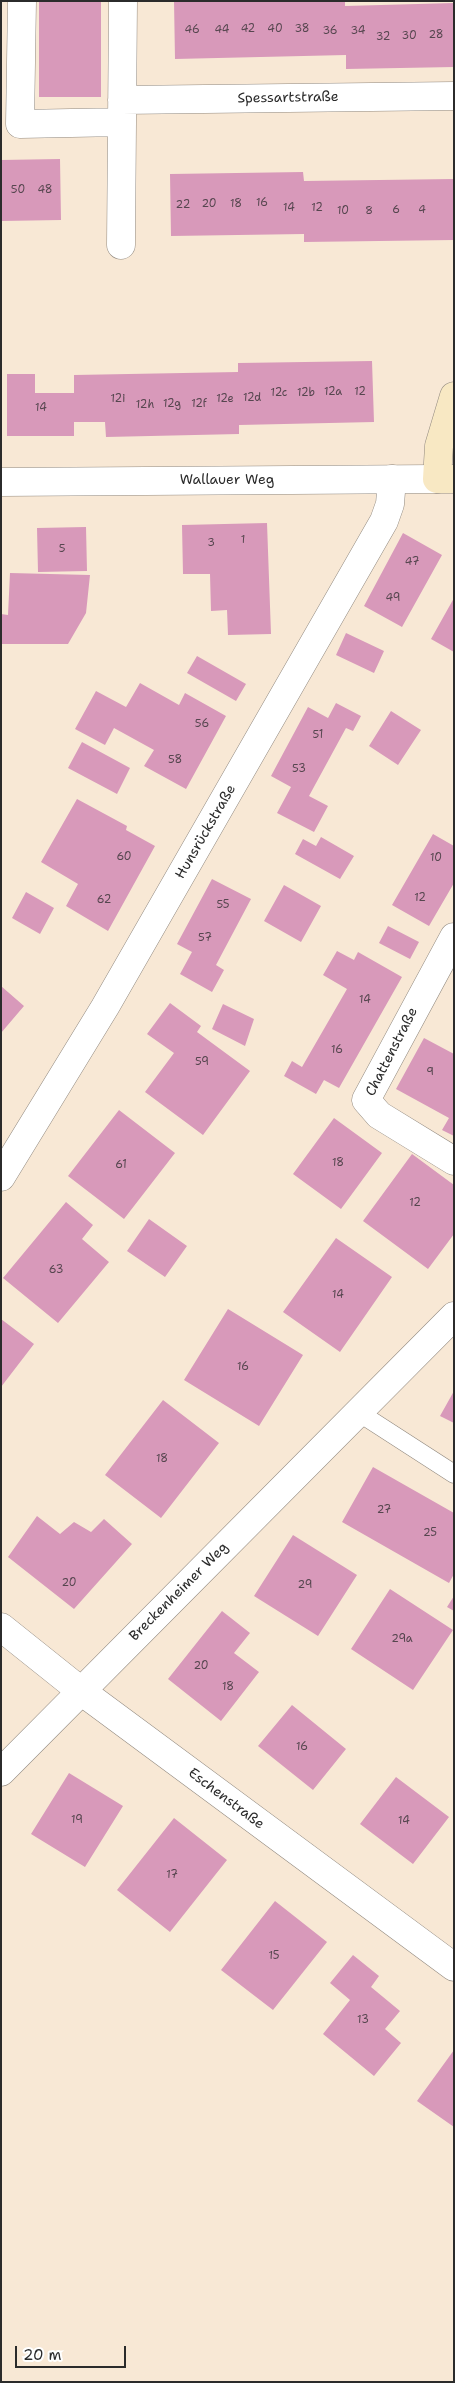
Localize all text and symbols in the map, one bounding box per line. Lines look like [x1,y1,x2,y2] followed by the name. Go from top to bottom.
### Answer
[241,22,255,36] house number: 42
[267,22,283,36] house number: 40
[294,22,310,36] house number: 38
[184,23,200,37] house number: 46
[214,23,230,37] house number: 44
[322,24,338,38] house number: 36
[351,24,365,38] house number: 34
[428,28,444,42] house number: 28
[401,29,417,43] house number: 30
[376,30,390,44] house number: 32
[237,89,339,107] street label: Spessartstraße
[11,183,25,197] house number: 50
[37,183,53,197] house number: 48
[256,196,268,210] house number: 16
[201,197,217,211] house number: 20
[230,197,242,211] house number: 18
[176,198,190,212] house number: 22
[283,201,295,215] house number: 14
[311,201,323,215] house number: 12
[392,203,400,217] house number: 6
[418,203,426,217] house number: 4
[337,204,349,218] house number: 10
[365,204,373,218] house number: 8
[324,385,342,399] house number: 12a
[354,385,366,399] house number: 12
[271,386,287,400] house number: 12c
[297,386,315,400] house number: 12b
[243,391,261,405] house number: 12d
[111,392,125,406] house number: 12i
[216,392,234,406] house number: 12e
[163,397,181,411] house number: 12g
[191,397,207,411] house number: 12f
[136,398,154,412] house number: 12h
[35,401,47,415] house number: 14
[180,472,274,488] street label: Wallauer Weg
[241,533,245,547] house number: 1
[207,536,215,550] house number: 3
[59,542,65,556] house number: 5
[405,555,419,569] house number: 47
[386,591,400,605] house number: 49
[195,717,209,731] house number: 56
[313,728,323,742] house number: 51
[168,753,182,767] house number: 58
[292,762,306,776] house number: 53
[172,782,240,882] street label: Hunsrückstraße
[116,850,132,864] house number: 60
[430,851,442,865] house number: 10
[414,891,426,905] house number: 12
[97,893,111,907] house number: 62
[216,898,230,912] house number: 55
[198,931,212,945] house number: 57
[359,993,371,1007] house number: 14
[362,1005,422,1099] street label: Chattenstraße
[331,1043,343,1057] house number: 16
[195,1055,209,1069] house number: 59
[426,1065,434,1079] house number: 9
[332,1156,344,1170] house number: 18
[115,1158,127,1172] house number: 61
[409,1196,421,1210] house number: 12
[49,1263,63,1277] house number: 63
[332,1288,344,1302] house number: 14
[237,1360,249,1374] house number: 16
[156,1452,168,1466] house number: 18
[377,1503,391,1517] house number: 27
[423,1526,437,1540] house number: 25
[126,1539,232,1645] street label: Breckenheimer Weg
[61,1576,77,1590] house number: 20
[298,1578,312,1592] house number: 29
[391,1632,413,1646] house number: 29a
[193,1659,209,1673] house number: 20
[222,1680,234,1694] house number: 18
[296,1740,308,1754] house number: 16
[185,1765,267,1833] street label: Eschenstraße
[71,1813,83,1827] house number: 19
[398,1814,410,1828] house number: 14
[166,1868,178,1882] house number: 17
[268,1949,280,1963] house number: 15
[357,2013,369,2027] house number: 13
[18,2336,129,2368] scale bar
[23,2345,62,2365] text: 20 m

